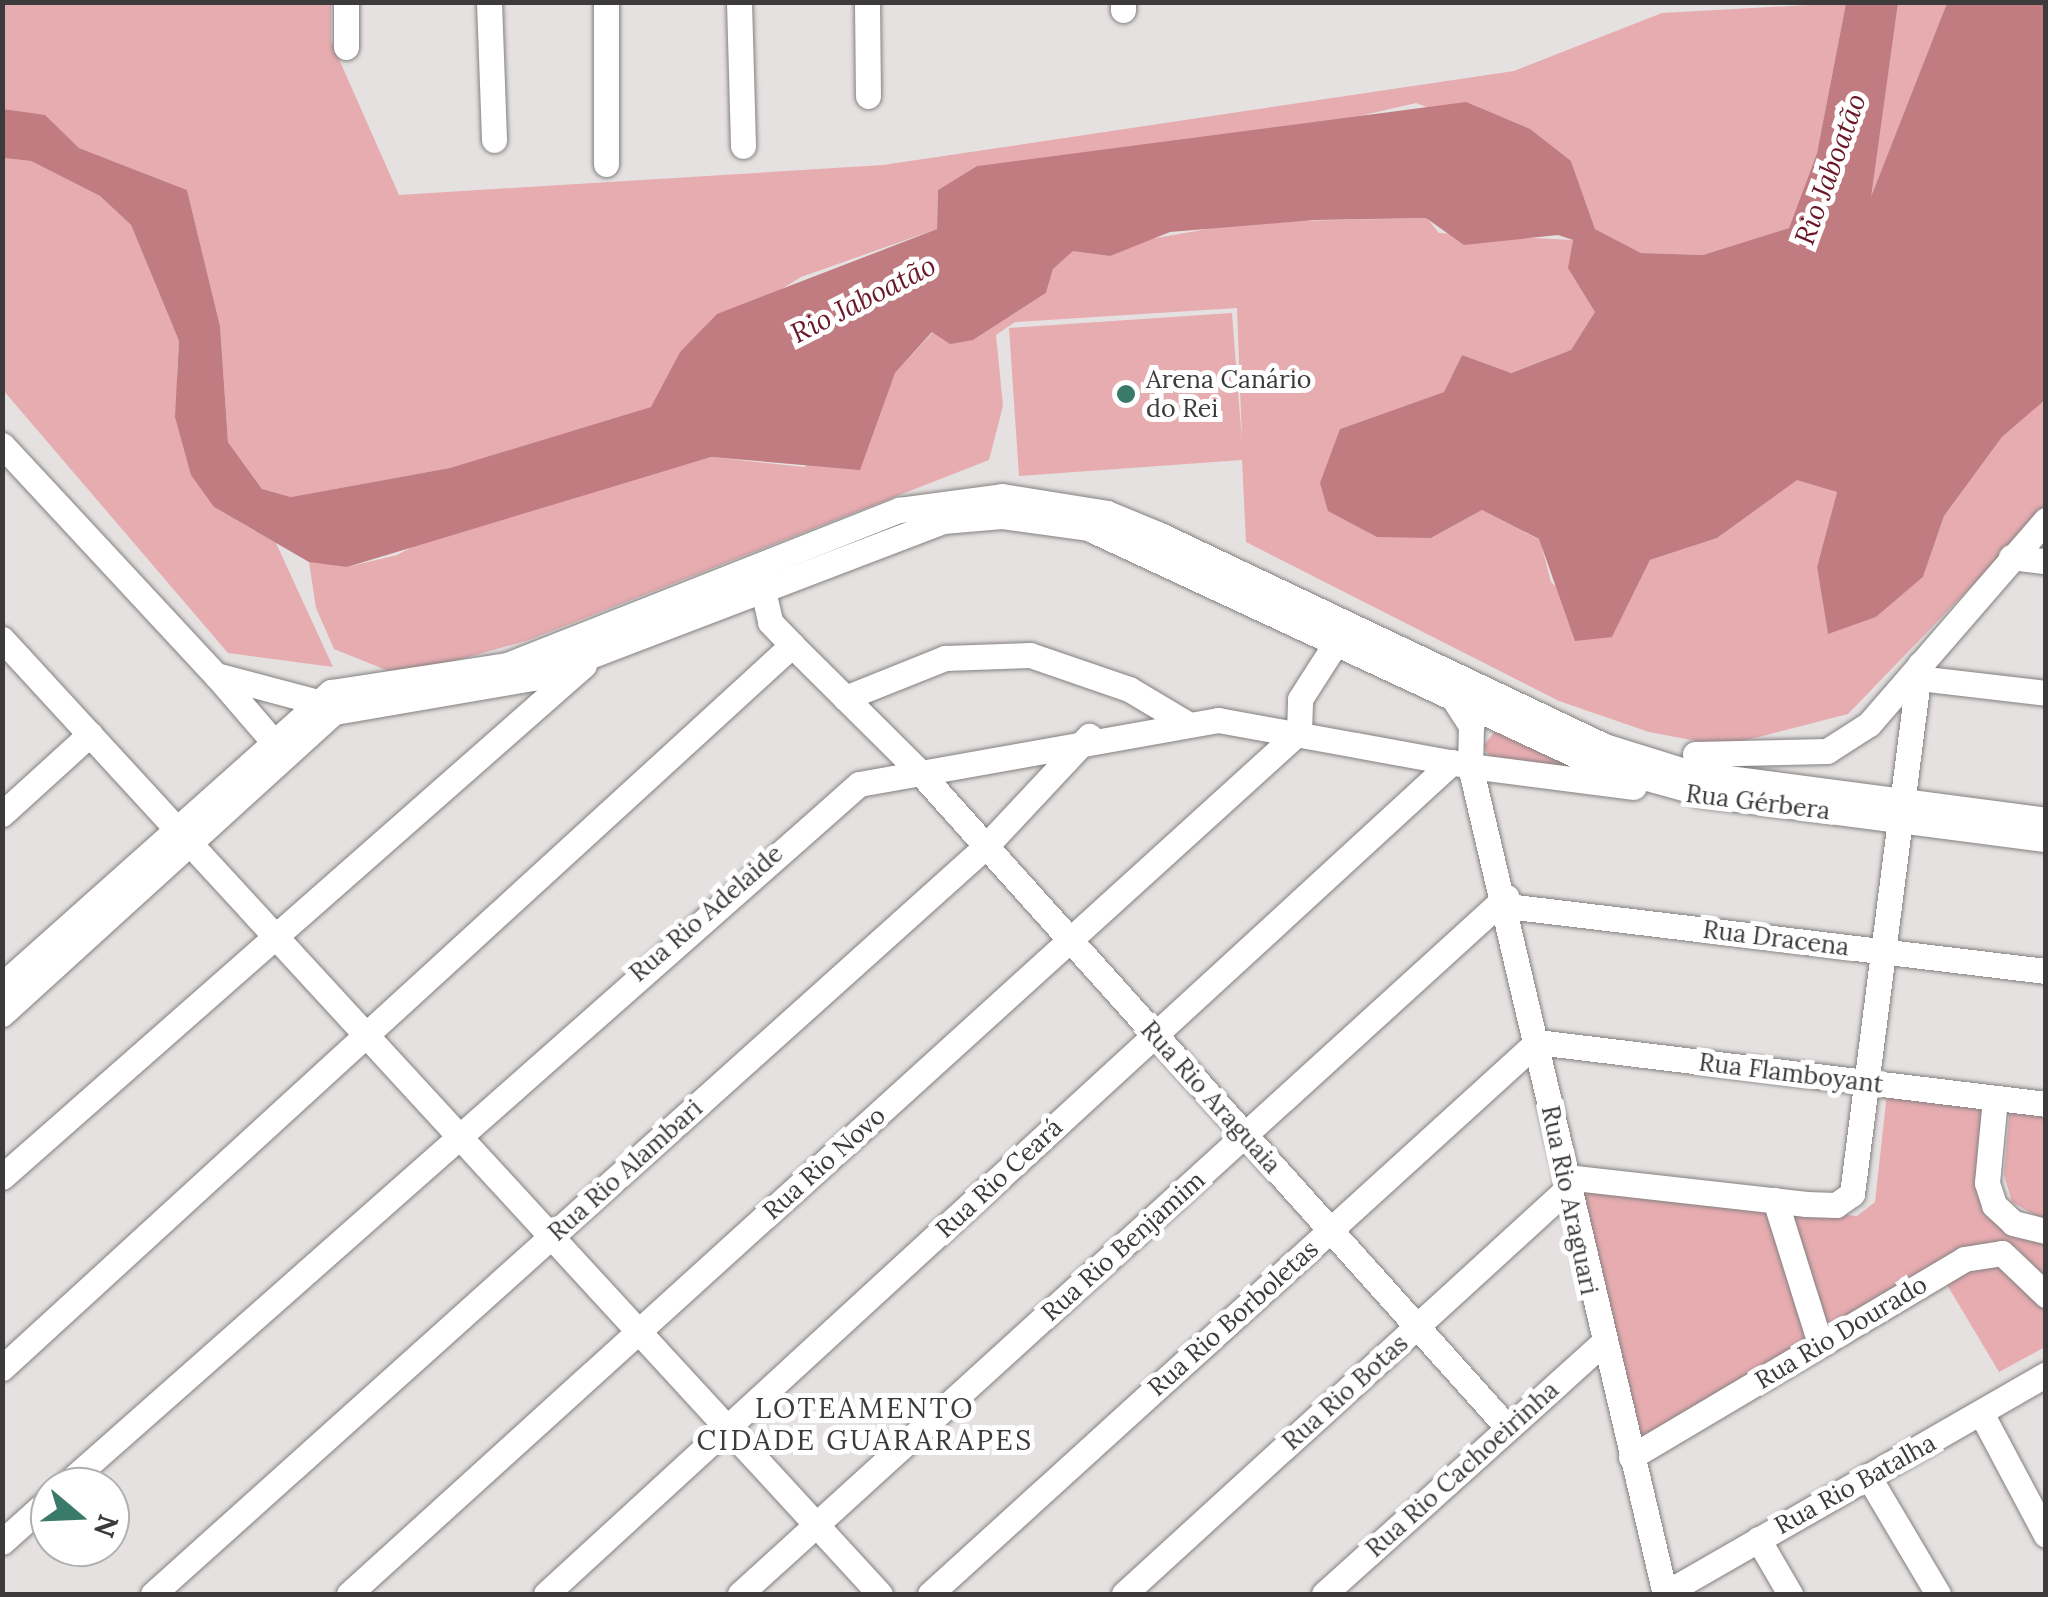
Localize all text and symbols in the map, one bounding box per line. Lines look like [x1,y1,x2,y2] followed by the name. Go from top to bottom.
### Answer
[1787,89,1873,249] water label: Rio Jaboatão
[785,248,941,350] water label: Rio Jaboatão
[1146,365,1311,424] place label: Arena Canário do Rei
[1115,383,1137,405] marker: Arena Canário do Rei
[1684,778,1832,826] street label: Rua Gérbera
[623,838,789,988] street label: Rua Rio Adelaide
[1701,914,1851,962] street label: Rua Dracena
[1135,1015,1287,1179] street label: Rua Rio Araguaia
[1697,1047,1885,1099] street label: Rua Flamboyant
[542,1093,708,1247] street label: Rua Rio Alambari
[757,1100,891,1226] street label: Rua Rio Novo
[1535,1103,1605,1297] street label: Rua Rio Araguari
[930,1112,1068,1244] street label: Rua Rio Ceará
[1035,1165,1211,1327] street label: Rua Rio Benjamim
[1142,1234,1324,1402] street label: Rua Rio Borboletas
[1750,1269,1932,1395] street label: Rua Rio Dourado
[1276,1328,1414,1456] street label: Rua Rio Botas
[1360,1375,1564,1563] street label: Rua Rio Cachoeirinha
[696,1391,1034,1457] district label: LOTEAMENTO CIDADE GUARARAPES
[1769,1427,1941,1541] street label: Rua Rio Batalha
[30,1467,130,1567] north arrow
[86,1510,127,1542] text: N

